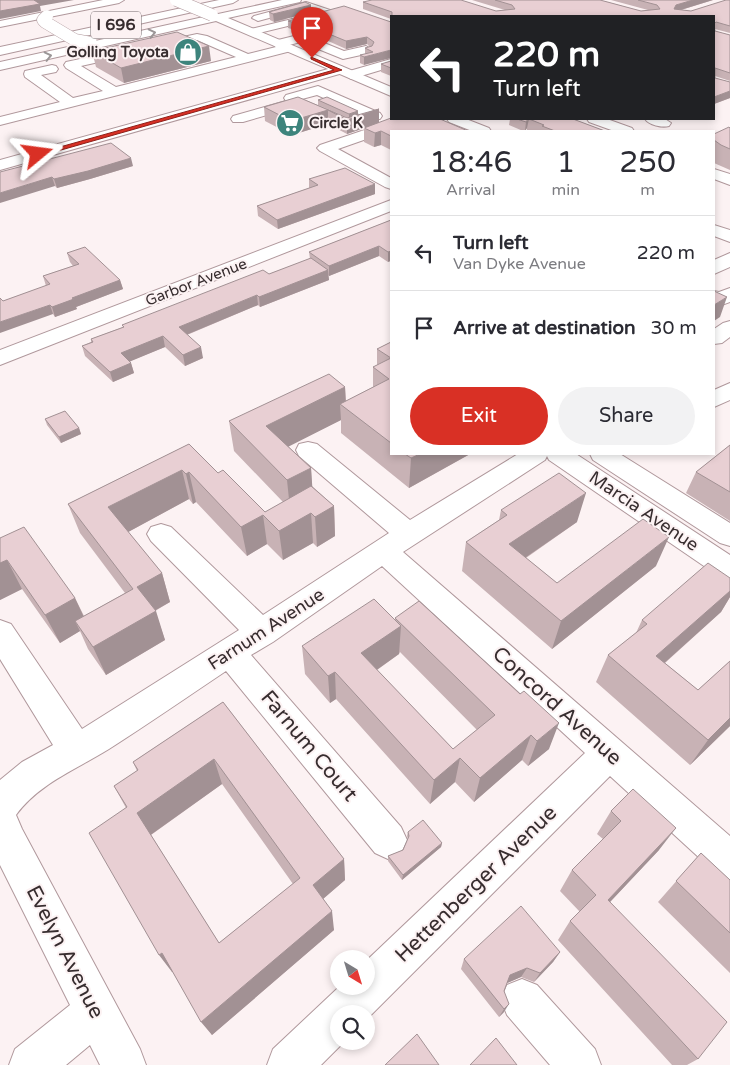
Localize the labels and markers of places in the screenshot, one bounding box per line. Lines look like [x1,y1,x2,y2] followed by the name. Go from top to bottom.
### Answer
[291,7,333,58] pin
[173,37,203,67] shop icon: Golling Toyota
[66,43,169,62] place label: Golling Toyota
[275,108,305,138] supermarket icon: Circle K
[309,114,363,132] place label: Circle K

